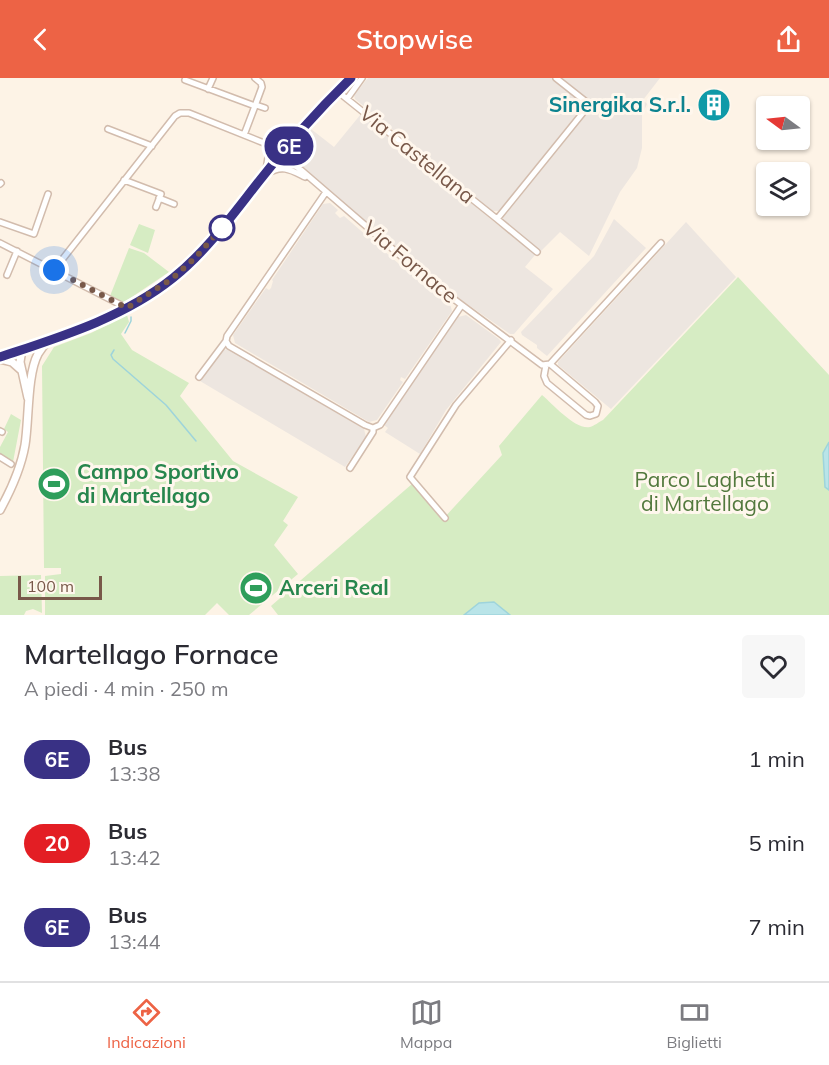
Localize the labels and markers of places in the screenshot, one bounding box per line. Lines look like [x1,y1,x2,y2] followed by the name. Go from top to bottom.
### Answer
[696,87,732,123] building icon: Sinergika S.r.l.
[549,91,691,117] place label: Sinergika S.r.l.
[209,215,235,241] unlabelled marker
[77,458,239,508] place label: Campo Sportivo di Martellago
[36,466,72,502] sports icon: Campo Sportivo di Martellago
[238,570,274,606] sports icon: Arceri Real
[279,574,389,600] place label: Arceri Real

